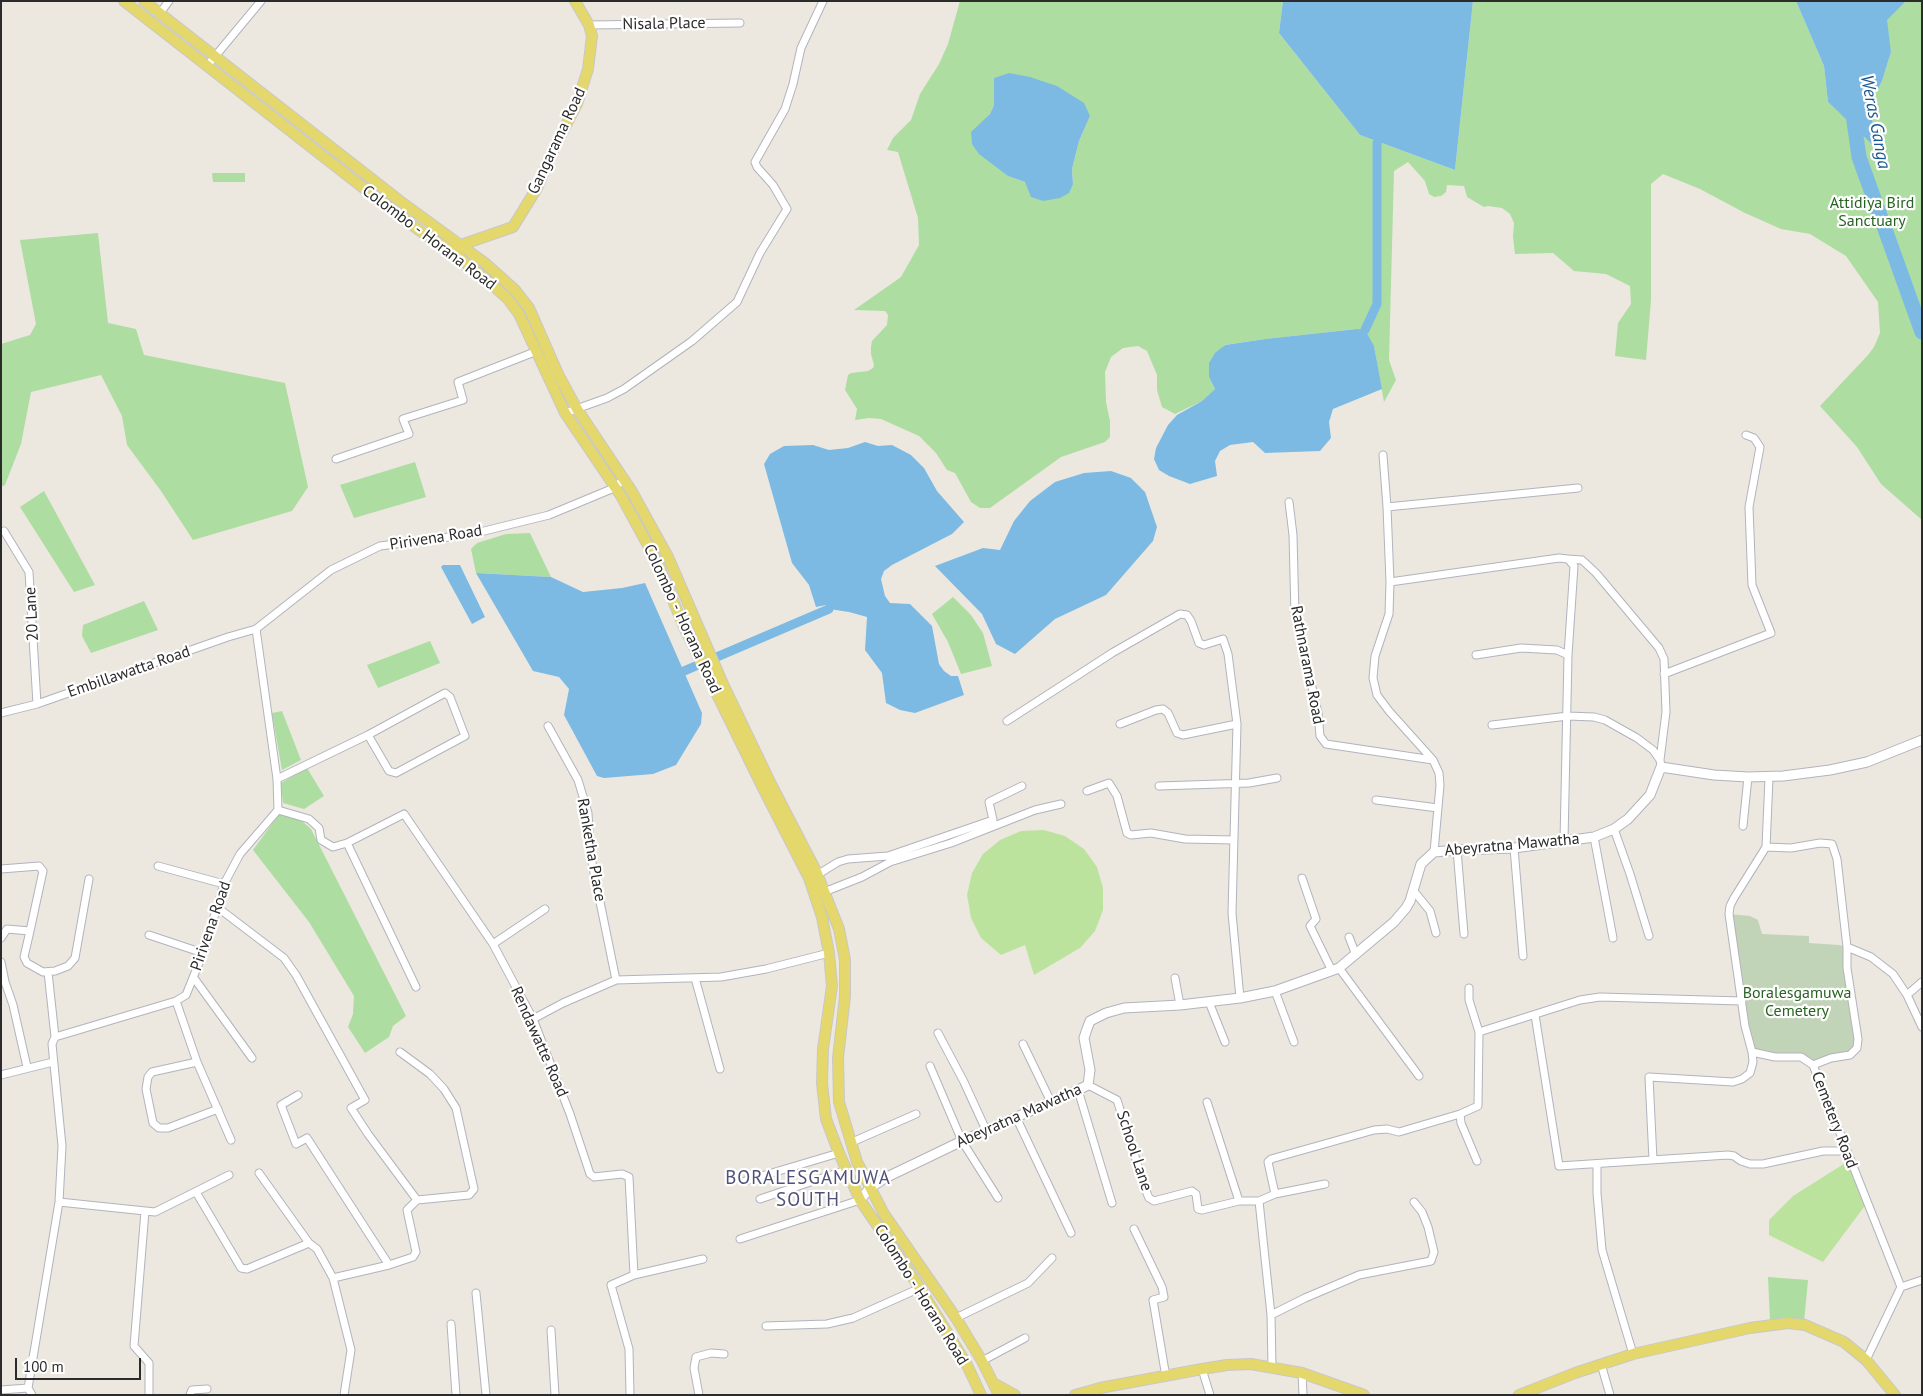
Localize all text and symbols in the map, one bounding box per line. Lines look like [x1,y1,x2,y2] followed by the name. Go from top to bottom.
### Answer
[622,14,706,34] street label: Nisala Place
[1855,73,1895,171] water label: Weras Ganga
[524,85,590,197] street label: Gangarama Road
[358,181,500,295] street label: Colombo - Horana Road
[1830,193,1914,231] park label: Attidiya Bird Sanctuary
[388,521,484,555] street label: Pirivena Road
[639,541,725,697] street label: Colombo - Horana Road
[21,586,43,642] street label: 20 Lane
[1286,604,1328,726] street label: Rathnarama Road
[65,642,193,702] street label: Embillawatta Road
[572,797,610,903] street label: Ranketha Place
[1444,830,1580,860] street label: Abeyratna Mawatha
[187,879,235,973] street label: Pirivena Road
[1743,983,1851,1021] park label: Boralesgamuwa Cemetery
[506,984,572,1100] street label: Rendawatte Road
[1807,1069,1861,1171] street label: Cemetery Road
[953,1080,1085,1152] street label: Abeyratna Mawatha
[1112,1108,1156,1194] street label: School Lane
[724,1168,892,1212] district label: BORALESGAMUWA SOUTH
[870,1221,972,1369] street label: Colombo - Horana Road
[18,1348,144,1380] scale bar
[23,1357,64,1376] text: 100 m

